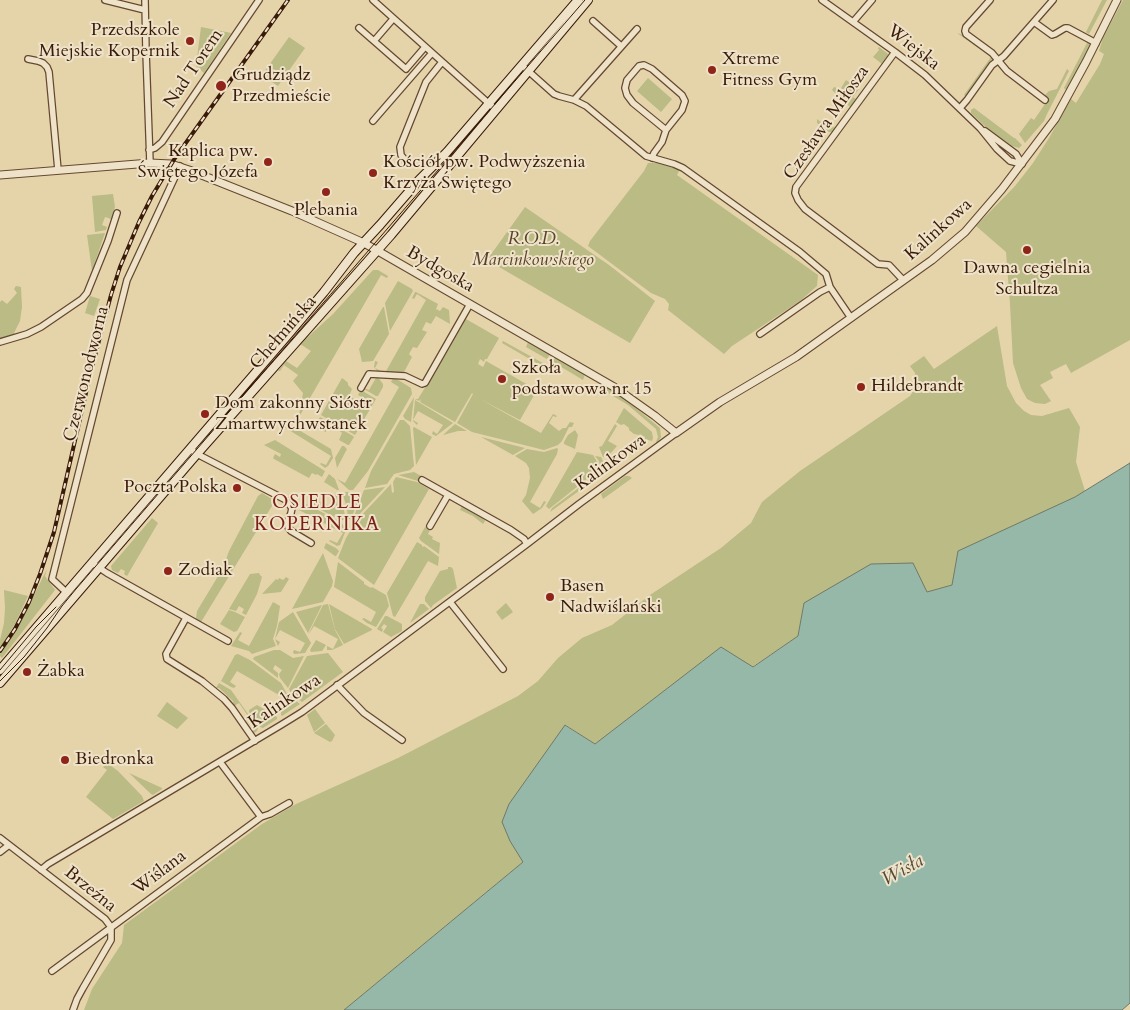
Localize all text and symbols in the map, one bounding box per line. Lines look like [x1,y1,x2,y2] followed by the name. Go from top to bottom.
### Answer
[39,20,180,62] place label: Przedszkole Miejskie Kopernik
[882,21,944,75] street label: Wiejska
[160,25,228,113] street label: Nad Torem
[184,35,196,47] marker: Przedszkole Miejskie Kopernik
[722,49,817,92] place label: Xtreme Fitness Gym
[780,62,874,184] street label: Czesława Miłosza
[706,64,718,76] marker: Xtreme Fitness Gym
[232,65,331,108] place label: Grudziądz Przedmieście
[214,79,228,93] marker: Grudziądz Przedmieście
[138,141,258,183] place label: Kaplica pw. Świętego Józefa
[383,152,586,194] place label: Kościół pw. Podwyższenia Krzyża Świętego
[262,156,274,168] marker: Kaplica pw. Świętego Józefa
[367,167,379,179] marker: Kościół pw. Podwyższenia Krzyża Świętego
[320,186,332,198] marker: Plebania
[901,194,977,266] street label: Kalinkowa
[294,200,358,222] place label: Plebania
[472,229,594,272] park label: R.O.D. Marcinkowskiego
[402,242,478,298] street label: Bydgoska
[1021,244,1033,256] marker: Dawna cegielnia Schultza
[963,258,1091,300] place label: Dawna cegielnia Schultza
[246,292,322,374] street label: Chełmińska
[60,304,114,444] street label: Czerwonodworna
[512,358,652,400] place label: Szkoła podstawowa nr 15
[496,373,508,385] marker: Szkoła podstawowa nr 15
[871,376,963,398] place label: Hildebrandt
[855,381,867,393] marker: Hildebrandt
[215,393,371,436] place label: Dom zakonny Sióstr Zmartwychwstanek
[199,408,211,420] marker: Dom zakonny Sióstr Zmartwychwstanek
[571,430,651,496] street label: Kalinkowa
[124,477,227,499] place label: Poczta Polska
[231,482,243,494] marker: Poczta Polska
[253,493,381,537] district label: OSIEDLE KOPERNIKA
[178,560,233,582] place label: Zodiak
[162,565,174,577] marker: Zodiak
[560,576,662,618] place label: Basen Nadwiślański
[544,591,556,603] marker: Basen Nadwiślański
[37,661,85,683] place label: Żabka
[21,666,33,678] marker: Żabka
[245,670,325,734] street label: Kalinkowa
[75,749,154,771] place label: Biedronka
[59,754,71,766] marker: Biedronka
[129,846,191,900] street label: Wiślana
[878,850,928,892] water label: Wisła
[59,862,121,918] street label: Brzeźna

